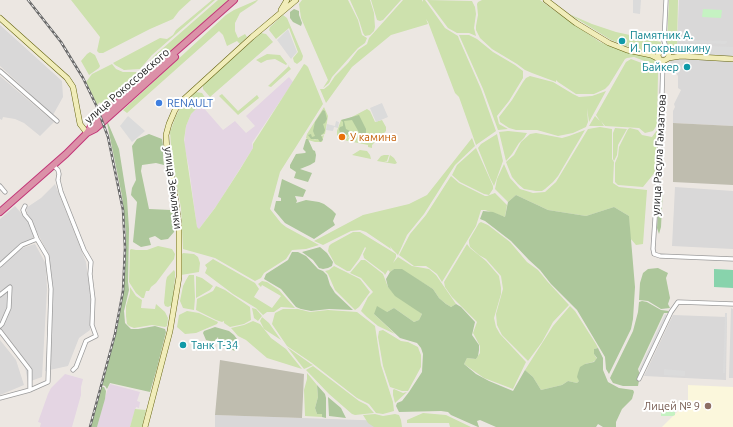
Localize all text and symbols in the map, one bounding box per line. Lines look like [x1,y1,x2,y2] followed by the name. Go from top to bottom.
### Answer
[630,28,710,54] place label: Памятник А. И. Покрышкину
[617,36,627,46] marker: Памятник А. И. Покрышкину
[82,46,172,126] street label: улица Рокоссовского
[642,60,679,74] place label: Байкер
[682,62,692,72] marker: Байкер
[649,94,669,216] street label: улица Расула Гамзатова
[167,96,213,110] place label: RENAULT
[154,98,164,108] marker: RENAULT
[350,130,397,144] place label: У камина
[337,132,347,142] marker: У камина
[161,146,185,230] street label: улица Землячки
[191,338,238,352] place label: Танк Т-34
[178,340,188,350] marker: Танк Т-34
[644,399,700,413] place label: Лицей № 9
[703,401,713,411] marker: Лицей № 9

